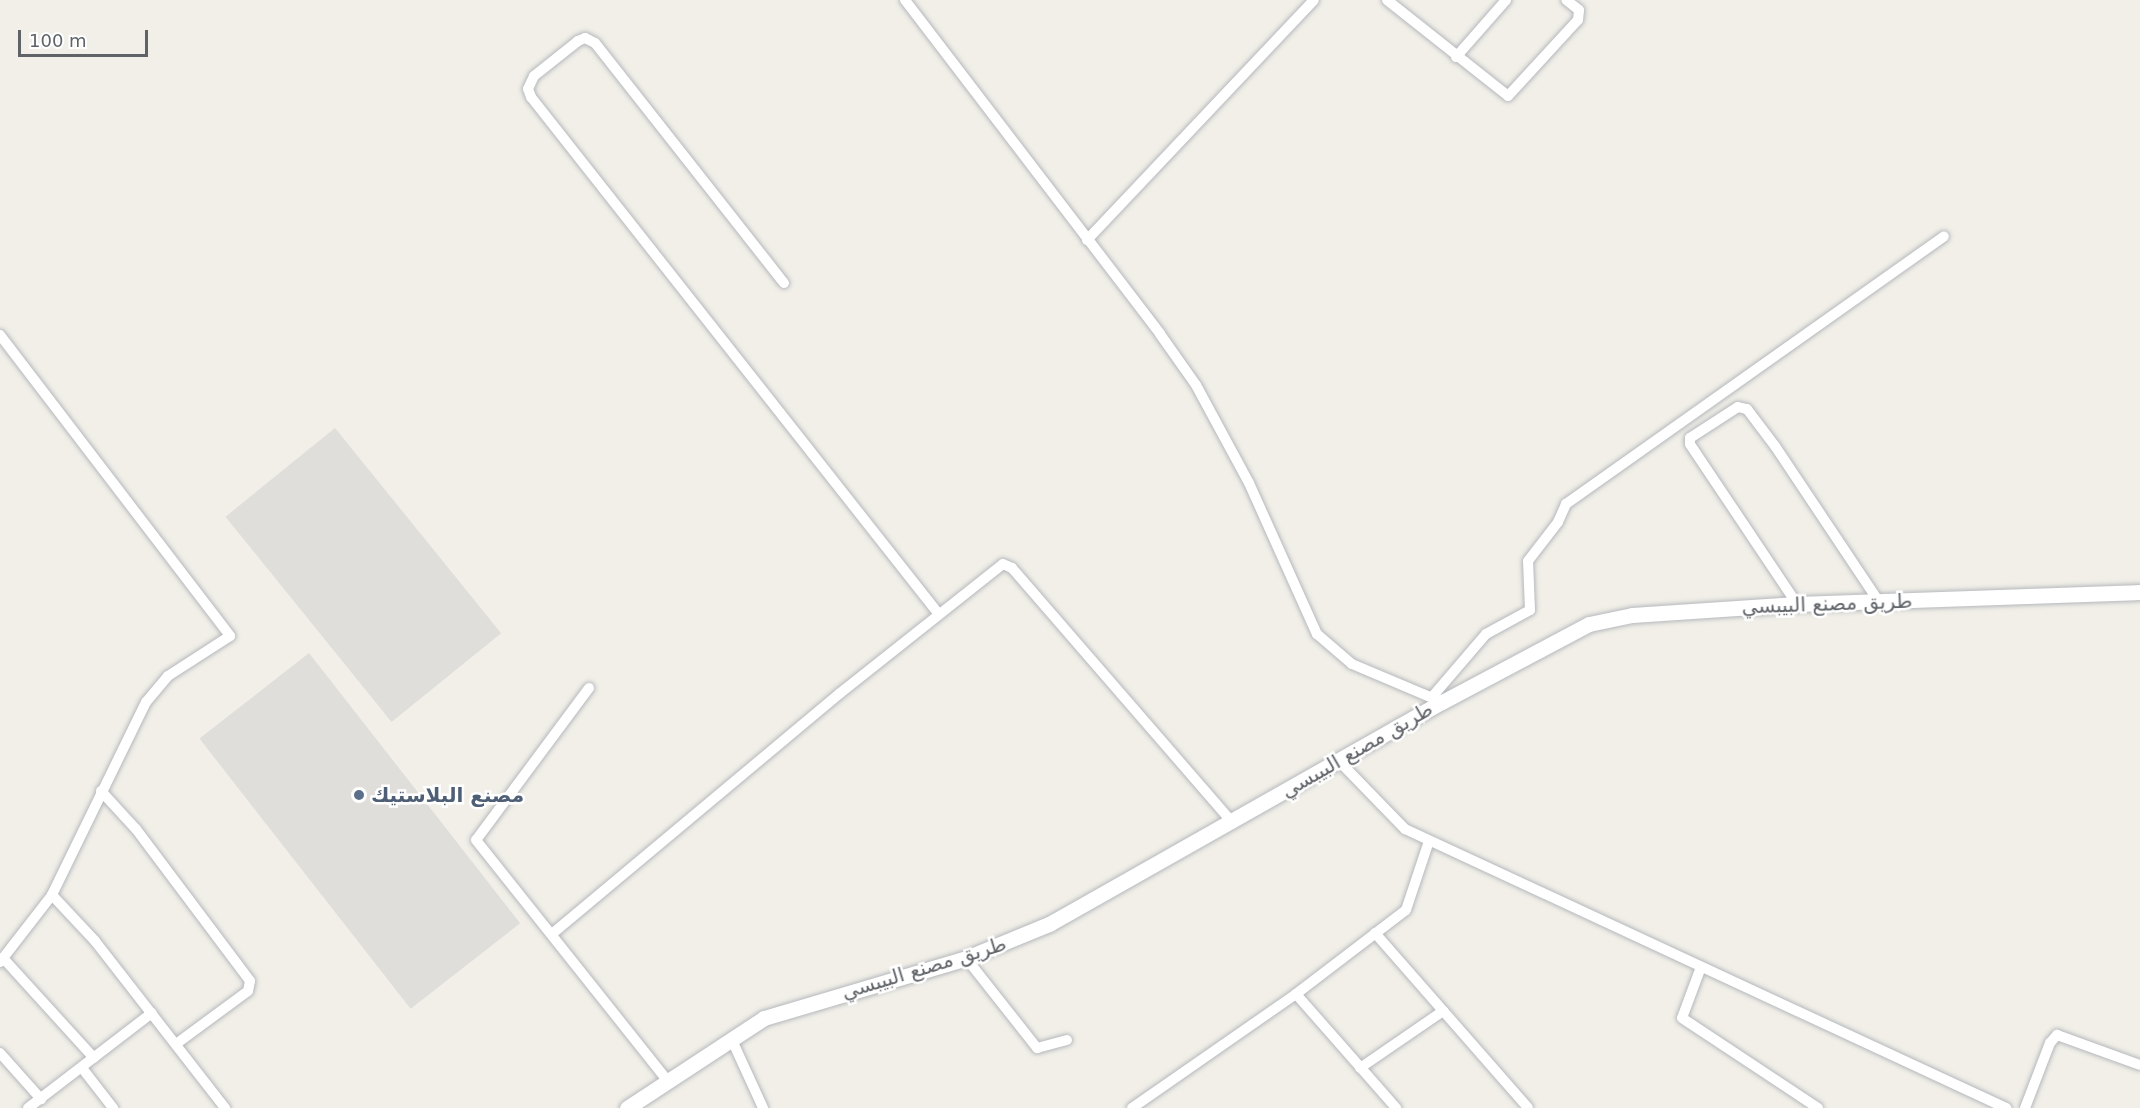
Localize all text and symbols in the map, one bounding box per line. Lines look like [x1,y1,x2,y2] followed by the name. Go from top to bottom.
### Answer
[21,18,152,56] scale bar
[29,30,87,51] text: 100 m
[1741,589,1913,619] street label: طريق مصنع البيبسي
[1277,697,1437,803] street label: طريق مصنع البيبسي
[371,783,524,807] place label: مصنع البلاستيك
[352,788,366,802] marker: مصنع البلاستيك
[839,932,1009,1004] street label: طريق مصنع البيبسي

